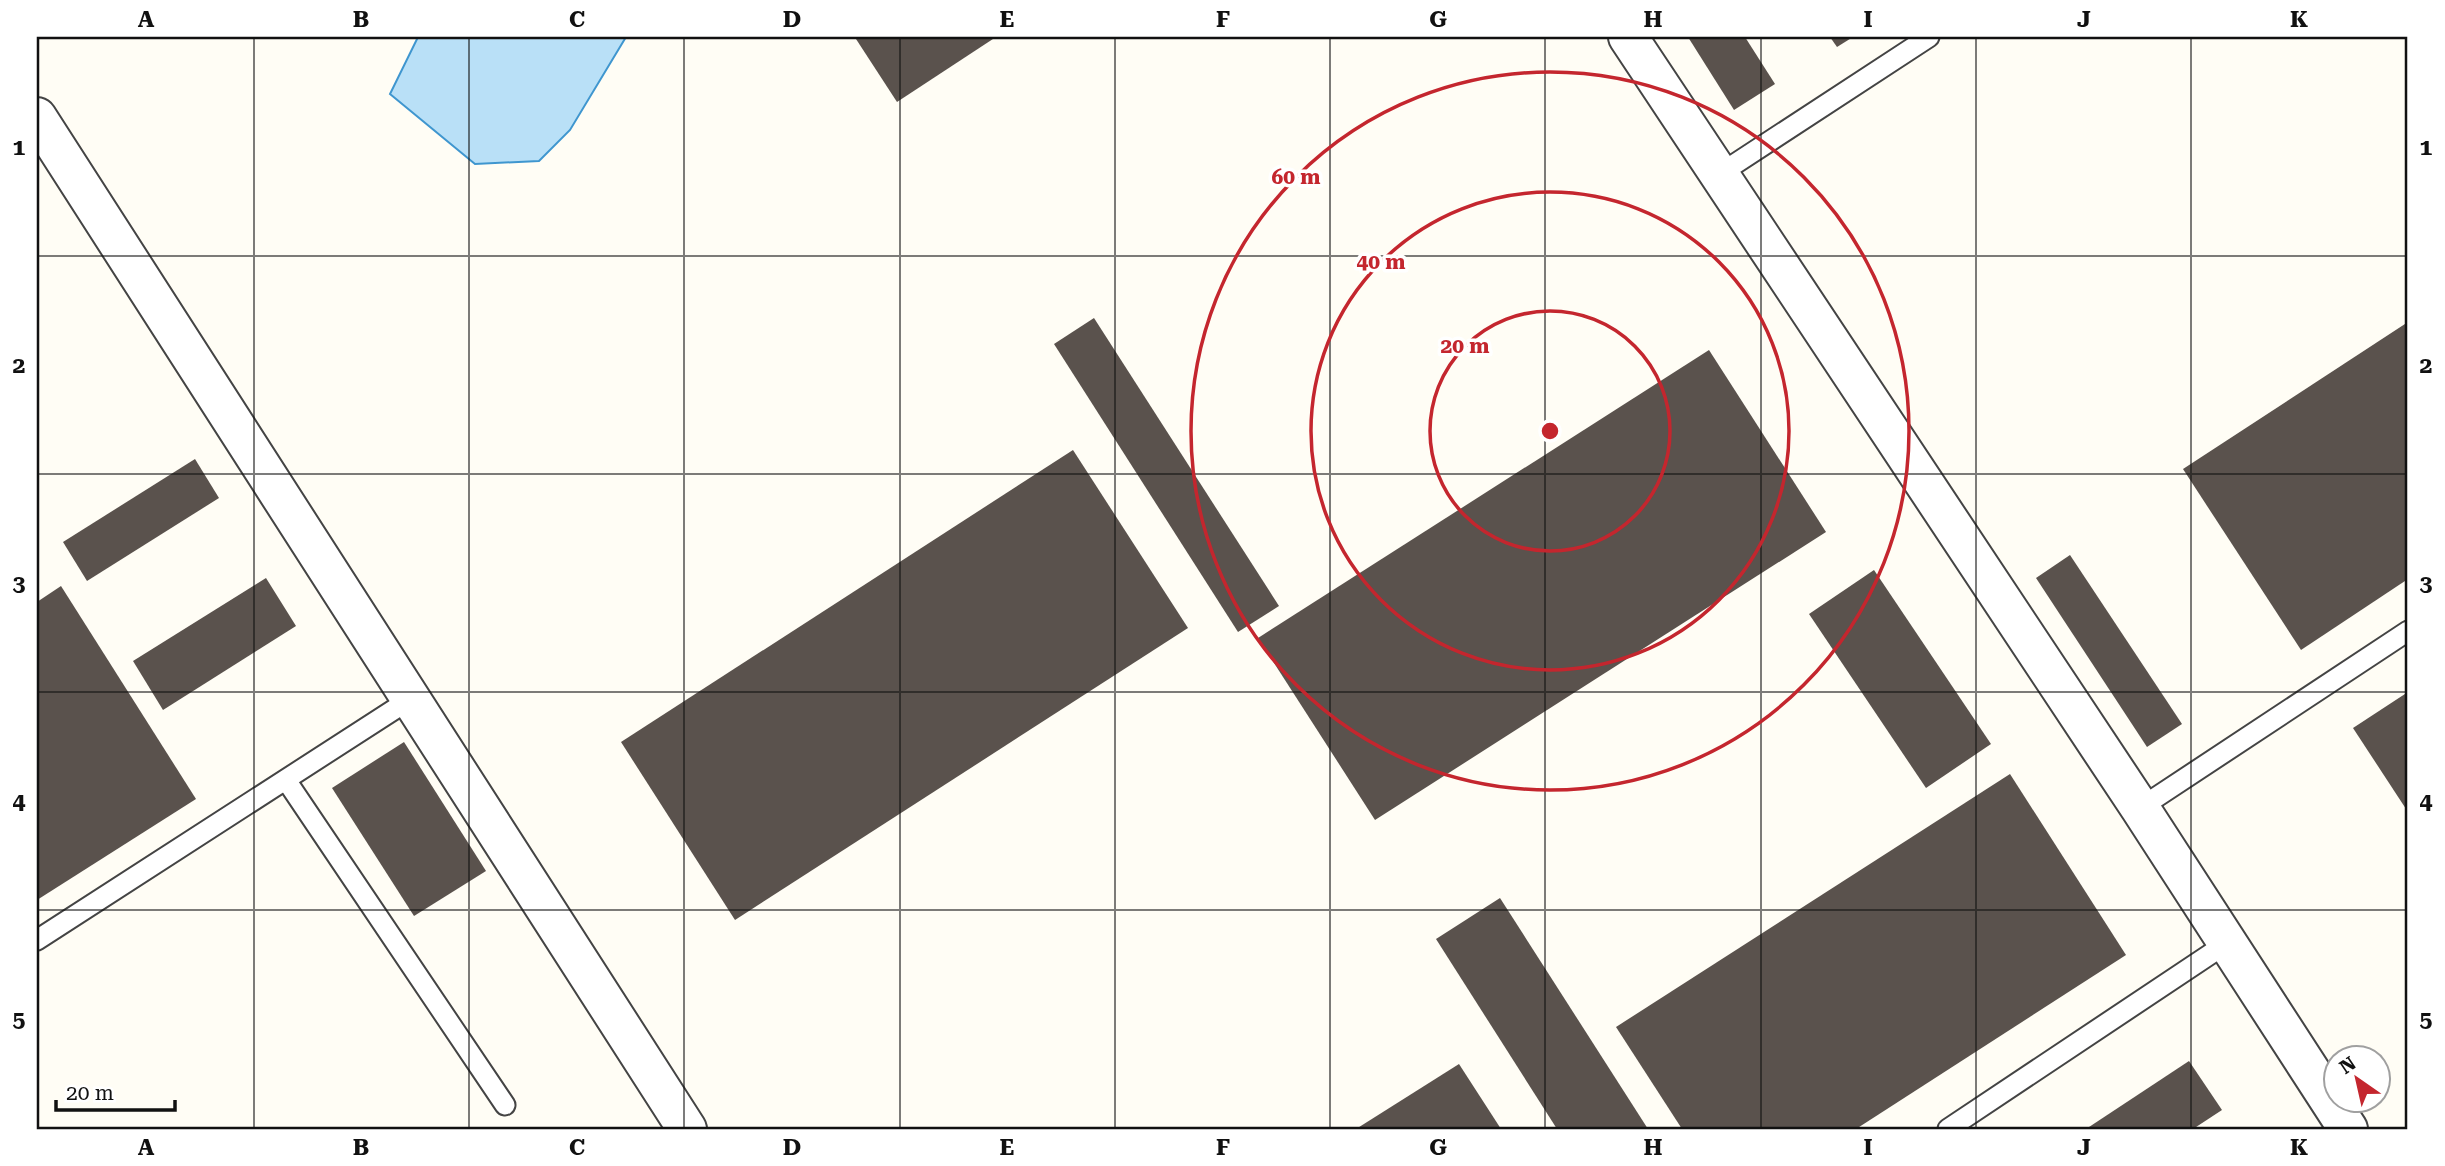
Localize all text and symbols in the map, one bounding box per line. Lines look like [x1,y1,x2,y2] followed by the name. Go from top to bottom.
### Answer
[138,6,155,33] text: A
[353,6,369,33] text: B
[569,6,585,33] text: C
[783,6,801,33] text: D
[1000,6,1014,33] text: E
[1216,6,1230,33] text: F
[1429,6,1447,33] text: G
[1644,6,1663,33] text: H
[1863,6,1873,33] text: I
[2077,6,2091,33] text: J
[2290,6,2308,33] text: K
[13,134,26,161] text: 1
[2420,134,2433,161] text: 1
[1271,165,1321,189] text: 60 m
[1356,250,1406,274] text: 40 m
[1440,334,1490,358] text: 20 m
[13,352,25,379] text: 2
[2420,352,2432,379] text: 2
[1538,419,1562,443] centre of rings
[13,570,26,597] text: 3
[2420,570,2433,597] text: 3
[13,788,26,815] text: 4
[2420,788,2433,815] text: 4
[13,1006,26,1033] text: 5
[2420,1006,2433,1033] text: 5
[2322,1044,2392,1114] north arrow
[2335,1051,2361,1079] text: N
[56,1068,175,1112] scale bar
[66,1081,114,1105] text: 20 m
[138,1134,155,1161] text: A
[353,1134,369,1161] text: B
[569,1134,585,1161] text: C
[783,1134,801,1161] text: D
[1000,1134,1014,1161] text: E
[1216,1134,1230,1161] text: F
[1429,1134,1447,1161] text: G
[1644,1134,1663,1161] text: H
[1863,1134,1873,1161] text: I
[2077,1134,2091,1161] text: J
[2290,1134,2308,1161] text: K

